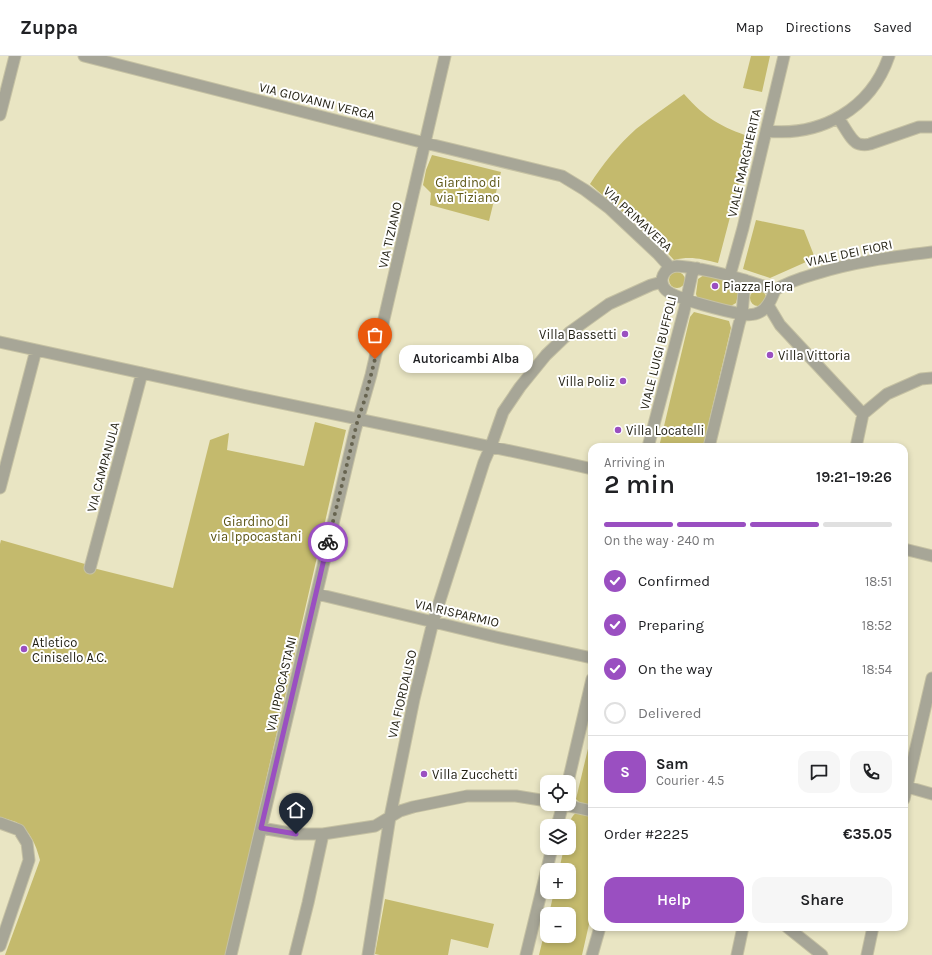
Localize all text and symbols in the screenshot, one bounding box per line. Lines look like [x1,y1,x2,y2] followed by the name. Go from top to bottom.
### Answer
[20,17,78,39] text: Zuppa
[736,19,764,36] text: Map
[786,19,851,36] text: Directions
[873,19,912,36] text: Saved
[257,79,377,123] street label: VIA GIOVANNI VERGA
[724,107,764,219] street label: VIALE MARGHERITA
[435,175,501,205] park label: Giardino di via Tiziano
[601,183,676,255] street label: VIA PRIMAVERA
[375,200,405,270] street label: VIA TIZIANO
[804,237,894,269] street label: VIALE DEI FIORI
[723,279,793,294] place label: Piazza Flora
[710,281,720,291] marker: Piazza Flora
[637,295,679,411] street label: VIALE LUIGI BUFFOLI
[358,318,392,359] pin
[364,324,386,346] icon: bag
[539,327,617,342] place label: Villa Bassetti
[620,329,630,339] marker: Villa Bassetti
[399,345,533,373] callout: Autoricambi Alba
[778,348,851,363] place label: Villa Vittoria
[765,350,775,360] marker: Villa Vittoria
[413,351,519,366] text: Autoricambi Alba
[558,374,615,389] place label: Villa Poliz
[618,376,628,386] marker: Villa Poliz
[84,420,122,514] street label: VIA CAMPANULA
[626,423,704,438] place label: Villa Locatelli
[613,425,623,435] marker: Villa Locatelli
[604,455,665,470] text: Arriving in
[816,468,892,486] text: 19:21–19:26
[604,469,675,500] text: 2 min
[210,514,302,544] park label: Giardino di via Ippocastani
[308,522,348,562] courier
[317,531,339,553] icon: bike
[604,533,715,548] text: On the way · 240 m
[604,570,626,592] icon: check
[638,572,710,590] text: Confirmed
[865,574,892,589] text: 18:51
[413,596,501,630] street label: VIA RISPARMIO
[604,614,626,636] icon: check
[638,616,704,634] text: Preparing
[862,618,892,633] text: 18:52
[32,635,107,665] place label: Atletico Cinisello A.C.
[263,635,299,733] street label: VIA IPPOCASTANI
[19,644,29,654] marker: Atletico Cinisello A.C.
[385,648,419,740] street label: VIA FIORDALISO
[604,658,626,680] icon: check
[638,660,712,678] text: On the way
[862,662,892,677] text: 18:54
[638,704,702,722] text: Delivered
[798,751,840,793] button: chat
[850,751,892,793] button: phone
[656,755,689,773] text: Sam
[620,763,630,781] text: S
[432,767,518,782] place label: Villa Zucchetti
[419,769,429,779] marker: Villa Zucchetti
[656,773,724,788] text: Courier · 4.5
[540,775,576,943] map controls
[540,775,576,811] button: locate
[279,793,313,834] pin
[285,799,307,821] icon: home
[540,819,576,855] button: layers
[604,825,689,843] text: Order #2225
[843,825,892,843] text: €35.05
[540,863,576,899] button: +
[604,877,744,923] button: Help
[752,877,892,923] button: Share
[540,907,576,943] button: −

